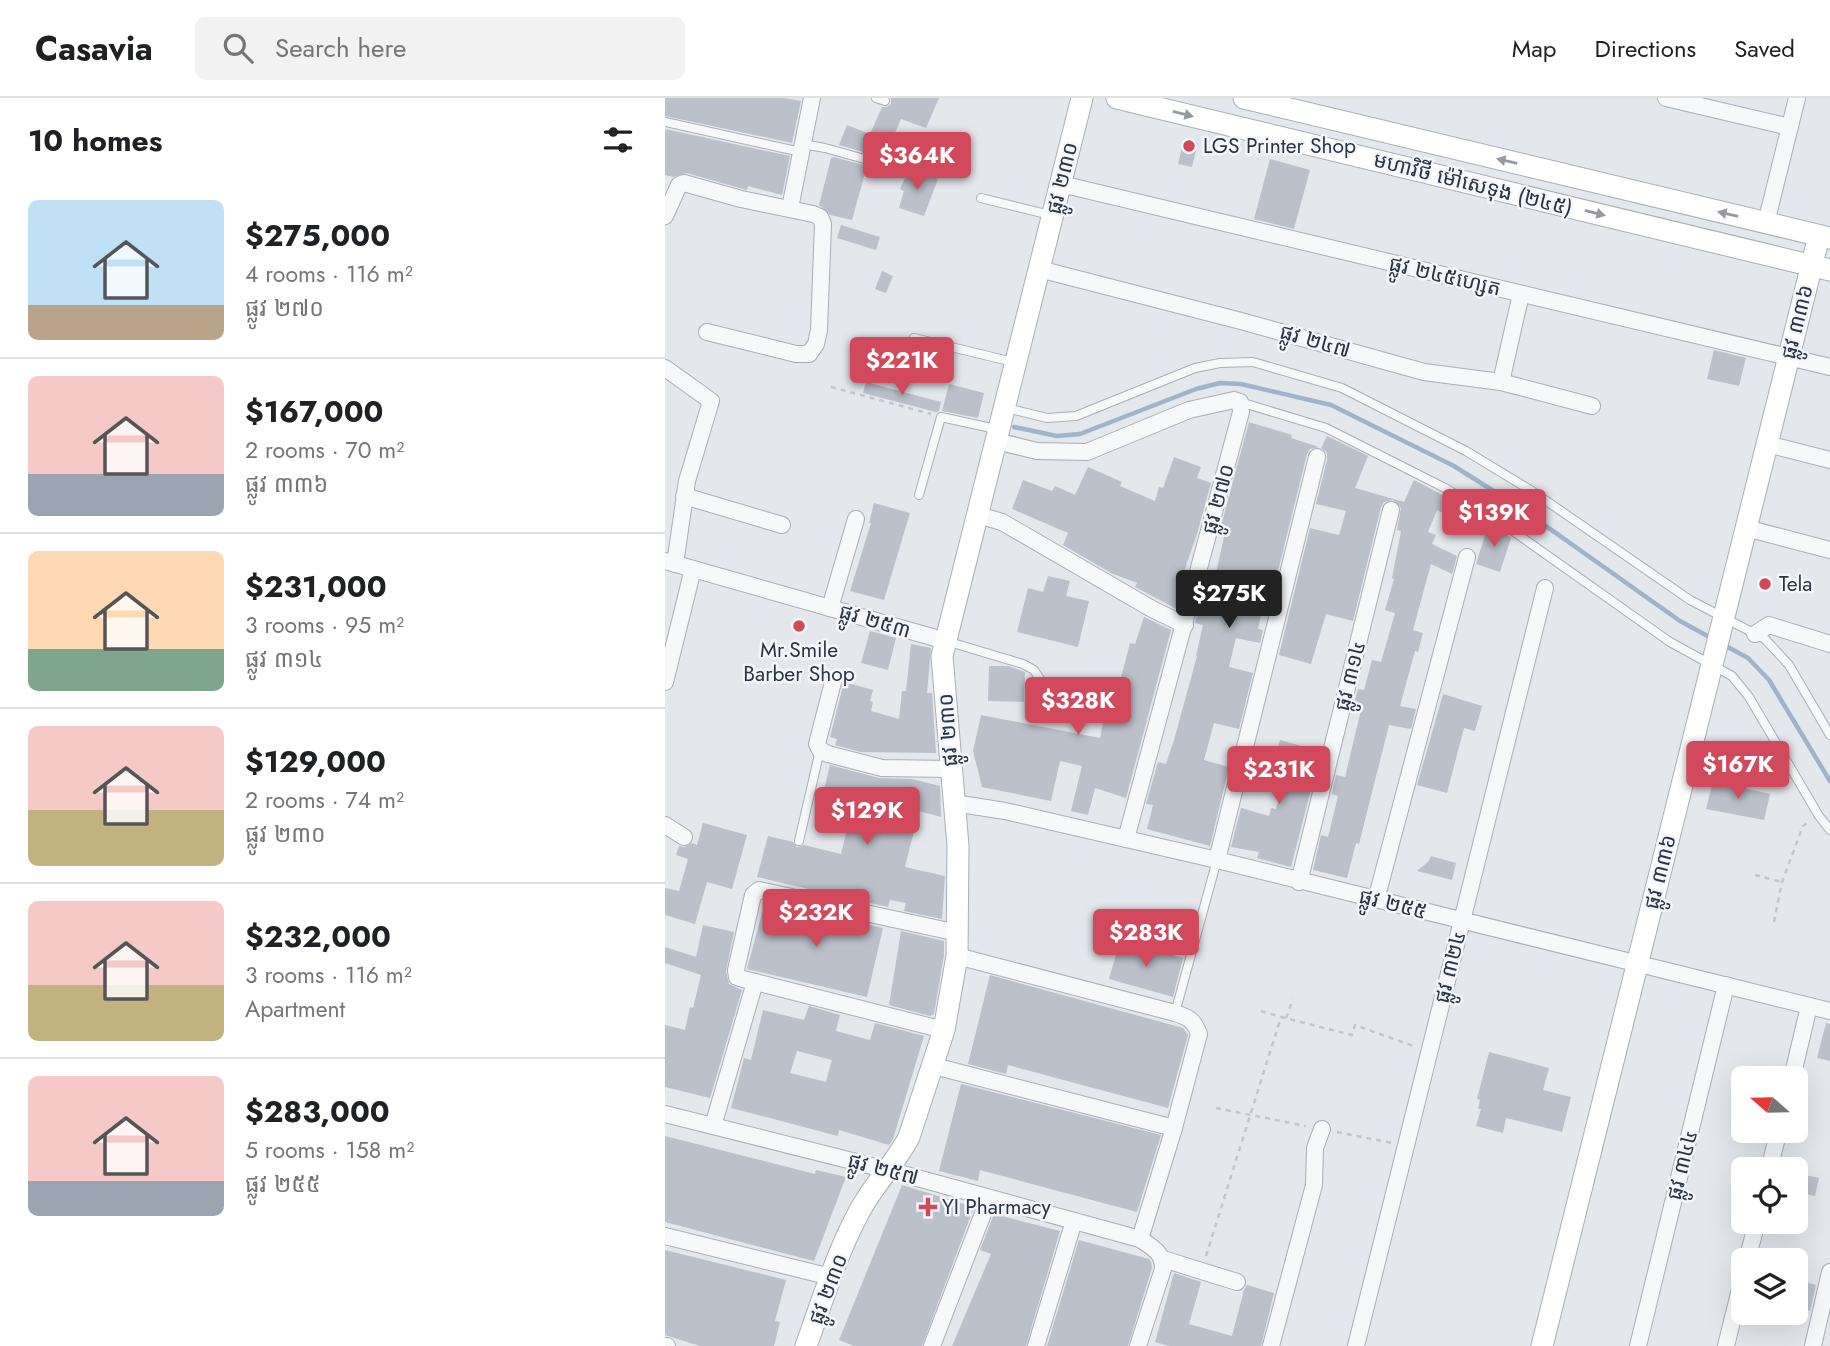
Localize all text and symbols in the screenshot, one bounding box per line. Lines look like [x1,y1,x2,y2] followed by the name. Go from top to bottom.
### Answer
[195,17,685,80] search box
[35,25,153,72] text: Casavia
[219,29,257,67] icon: search
[275,29,406,67] text: Search here
[1512,31,1557,66] text: Map
[1595,31,1696,66] text: Directions
[1734,31,1795,66] text: Saved
[1172,109,1194,120] one-way arrow
[28,119,162,162] text: 10 homes
[599,121,637,159] icon: filters
[1203,131,1356,161] place label: LGS Printer Shop
[868,132,966,192] pin: $364K
[879,138,955,172] text: $364K
[1181,138,1197,154] marker: LGS Printer Shop
[1039,139,1090,218] street label: ផ្លូវ ២៣០
[1370,145,1576,223] street label: មហាវិថី ម៉ៅសេទុង (២៤៥)
[1496,155,1518,166] one-way arrow
[1584,208,1606,219] one-way arrow
[1717,208,1739,219] one-way arrow
[245,214,390,257] text: $275,000
[84,228,168,312] icon: home
[1385,249,1504,308] street label: ផ្លូវ ២៤៥ហ្សេត
[245,257,413,291] text: 4 rooms · 116 m²
[1773,282,1825,364] street label: ផ្លូវ ៣៣៦
[245,291,324,325] text: ផ្លូវ ២៧០
[1275,317,1354,369] street label: ផ្លូវ ២៤៧
[853,338,951,397] pin: $221K
[866,343,938,377] text: $221K
[245,390,383,433] text: $167,000
[84,404,168,488] icon: home
[245,433,404,467] text: 2 rooms · 70 m²
[1194,460,1246,539] street label: ផ្លូវ ២៧០
[245,467,328,501] text: ផ្លូវ ៣៣៦
[1445,490,1543,549] pin: $139K
[1458,495,1530,529] text: $139K
[245,565,387,608] text: $231,000
[1779,569,1812,599] place label: Tela
[1180,570,1278,630] pin: $275K
[1192,576,1266,610] text: $275K
[1757,576,1773,592] marker: Tela
[84,579,168,663] icon: home
[834,596,915,650] street label: ផ្លូវ ២៥៣
[245,608,404,642] text: 3 rooms · 95 m²
[791,618,807,634] marker: Mr.Smile Barber Shop
[743,635,855,689] place label: Mr.Smile Barber Shop
[1327,638,1377,715] street label: ផ្លូវ ៣១៤
[245,642,323,676] text: ផ្លូវ ៣១៤
[1029,678,1127,737] pin: $328K
[1041,683,1115,717] text: $328K
[930,692,970,768] street label: ផ្លូវ ២៣០
[245,740,386,783] text: $129,000
[1689,742,1787,801] pin: $167K
[1230,746,1328,806] pin: $231K
[1702,747,1774,781] text: $167K
[1243,752,1315,786] text: $231K
[84,754,168,838] icon: home
[245,783,404,817] text: 2 rooms · 74 m²
[818,788,916,847] pin: $129K
[831,793,903,827] text: $129K
[245,817,326,851] text: ផ្លូវ ២៣០
[1636,832,1688,914] street label: ផ្លូវ ៣៣៦
[1355,881,1430,931] street label: ផ្លូវ ២៥៥
[767,890,865,949] pin: $232K
[779,895,853,929] text: $232K
[1097,910,1195,969] pin: $283K
[245,915,391,958] text: $232,000
[1109,915,1183,949] text: $283K
[1427,928,1478,1007] street label: ផ្លូវ ៣២៤
[84,929,168,1013] icon: home
[245,958,412,992] text: 3 rooms · 116 m²
[245,992,345,1026] text: Apartment
[1731,1066,1808,1143] north arrow
[1731,1066,1808,1325] map controls
[245,1090,390,1133] text: $283,000
[84,1104,168,1188] icon: home
[1659,1127,1709,1204] street label: ផ្លូវ ៣៤៤
[245,1133,414,1167] text: 5 rooms · 158 m²
[843,1145,922,1197] street label: ផ្លូវ ២៥៧
[1731,1157,1808,1234] button: locate
[245,1167,321,1201] text: ផ្លូវ ២៥៥
[942,1192,1052,1222] place label: YI Pharmacy
[920,1199,936,1215] marker: YI Pharmacy
[1731,1248,1808,1325] button: layers
[801,1249,859,1330] street label: ផ្លូវ ២៣០

